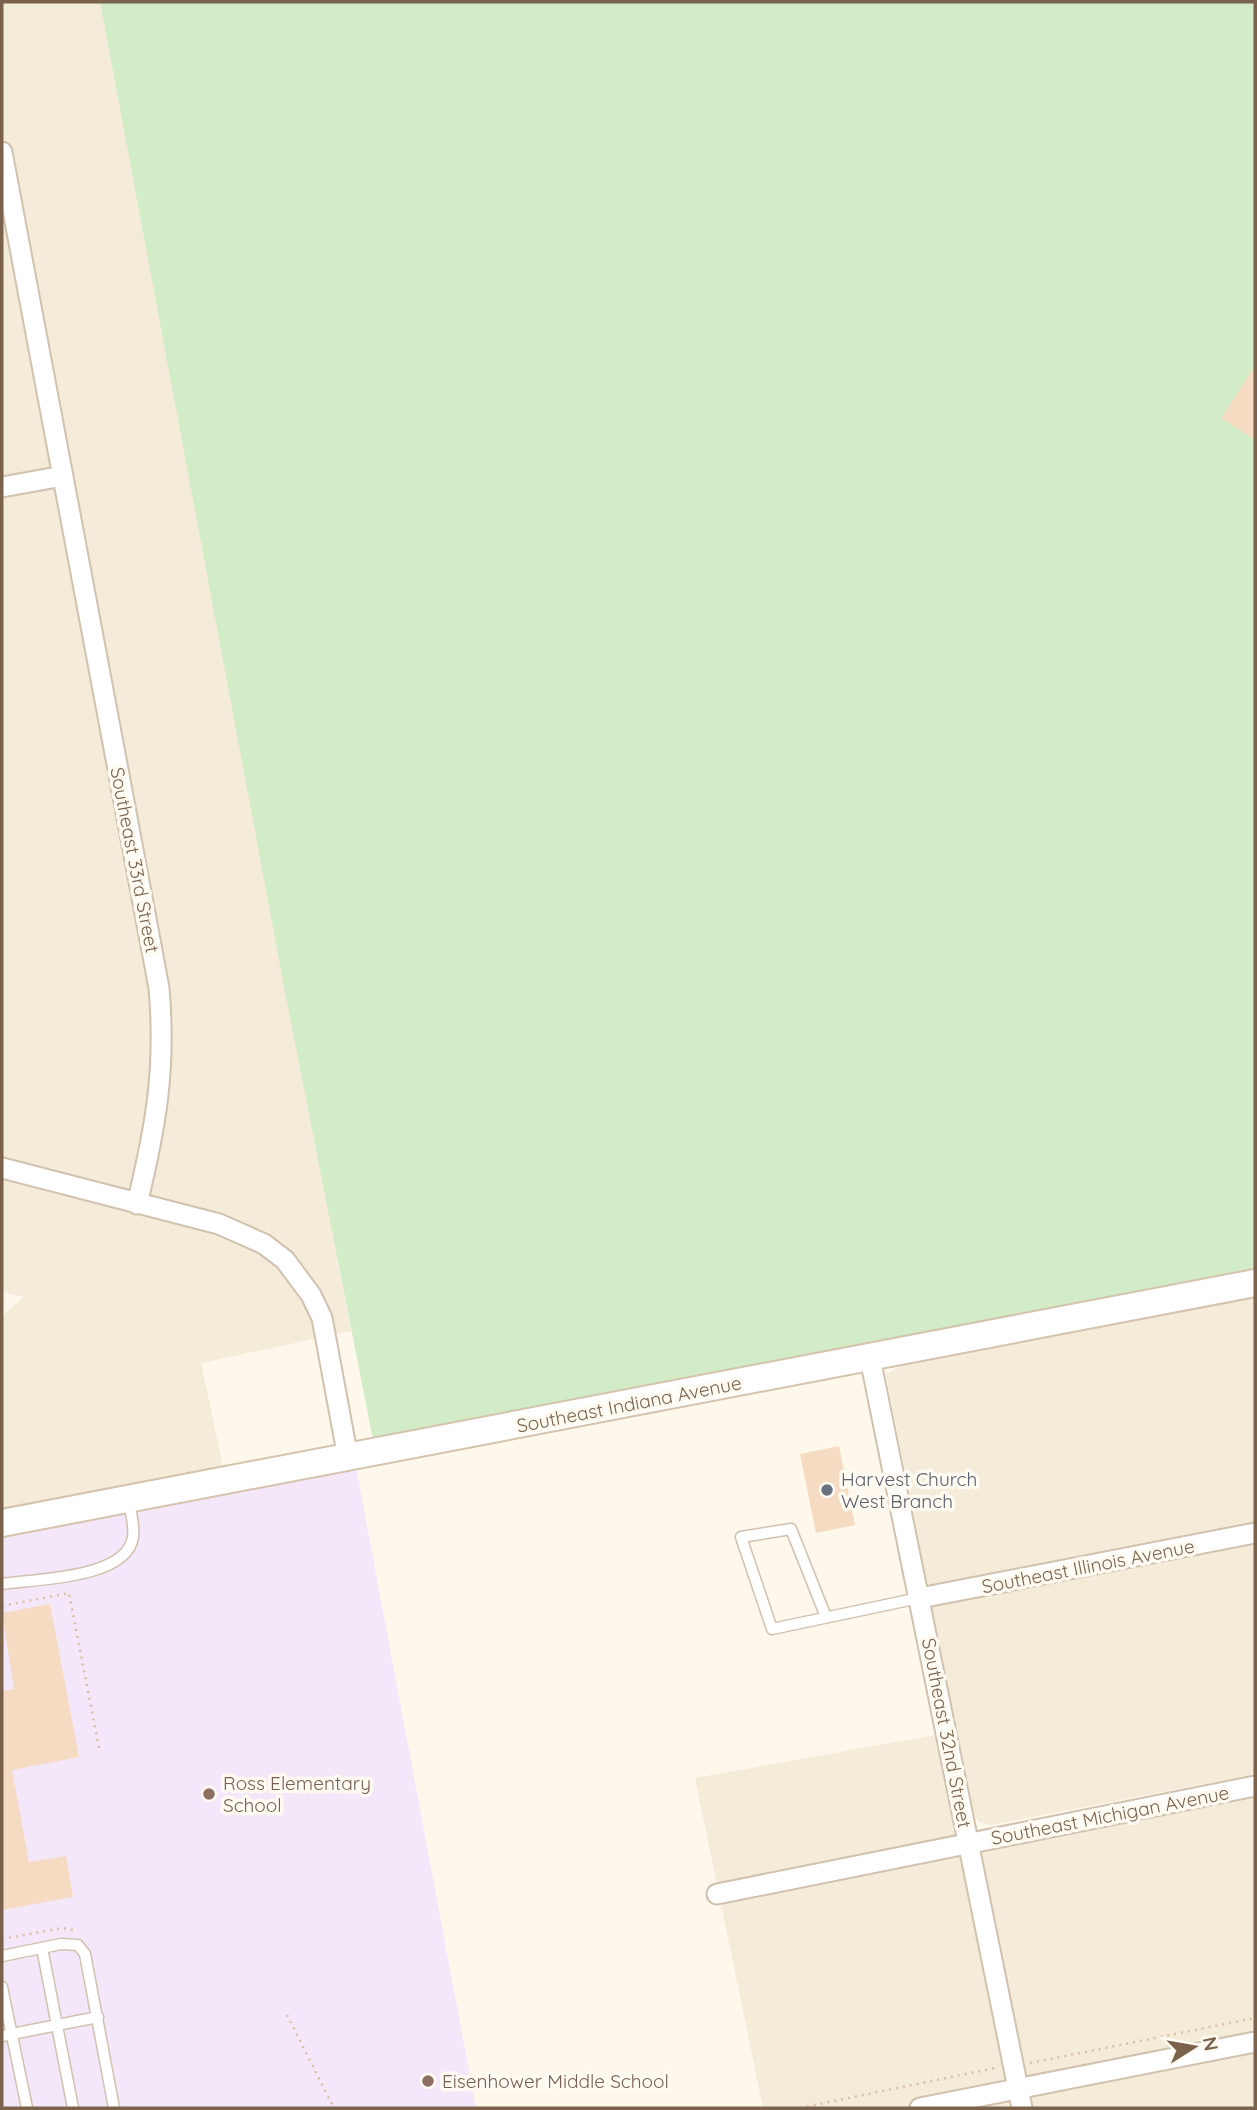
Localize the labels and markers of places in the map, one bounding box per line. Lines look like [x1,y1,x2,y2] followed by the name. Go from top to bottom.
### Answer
[841,1467,977,1513] place label: Harvest Church West Branch
[819,1482,835,1498] marker: Harvest Church West Branch
[223,1771,371,1817] place label: Ross Elementary School
[201,1786,217,1802] marker: Ross Elementary School
[442,2069,669,2093] place label: Eisenhower Middle School
[420,2073,436,2089] marker: Eisenhower Middle School

